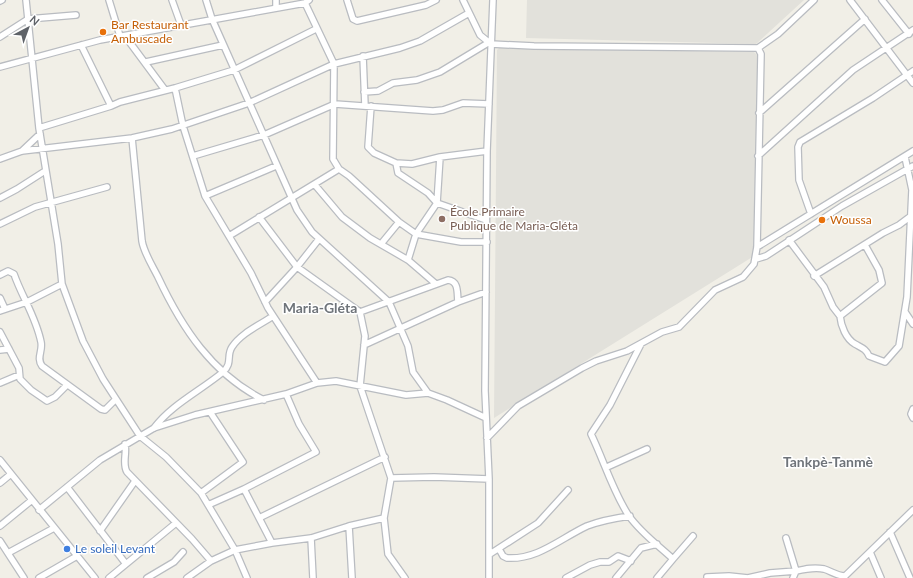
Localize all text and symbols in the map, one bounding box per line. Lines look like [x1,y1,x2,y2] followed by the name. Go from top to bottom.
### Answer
[8,8,48,48] north arrow
[27,12,42,28] text: N
[111,17,189,46] place label: Bar Restaurant Ambuscade
[98,27,108,37] marker: Bar Restaurant Ambuscade
[450,204,578,233] place label: École Primaire Publique de Maria-Gléta
[830,212,872,227] place label: Woussa
[437,214,447,224] marker: École Primaire Publique de Maria-Gléta
[817,215,827,225] marker: Woussa
[283,299,357,316] district label: Maria-Gléta
[783,453,874,470] district label: Tankpè-Tanmè
[75,541,156,556] place label: Le soleil Levant
[62,544,72,554] marker: Le soleil Levant

